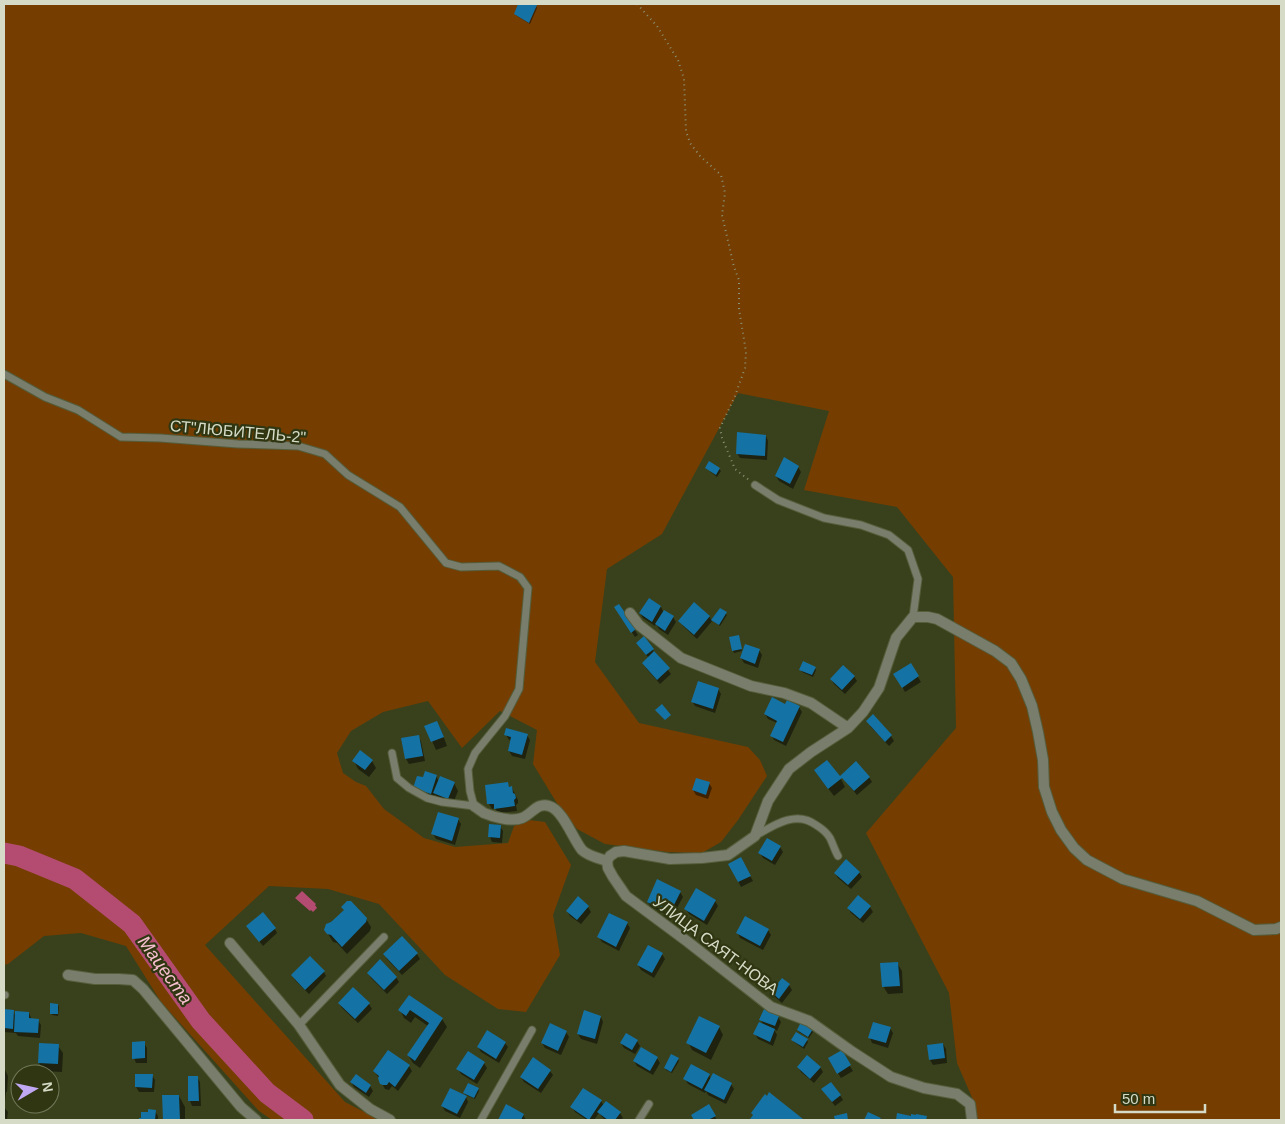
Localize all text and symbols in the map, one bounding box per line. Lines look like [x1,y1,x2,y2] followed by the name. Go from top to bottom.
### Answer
[169,417,307,446] street label: СТ"ЛЮБИТЕЛЬ-2"
[650,893,782,998] street label: УЛИЦА САЯТ-НОВА
[134,932,196,1008] water label: Мацеста
[10,1064,60,1114] north arrow
[39,1081,57,1093] text: N
[1115,1082,1205,1114] scale bar
[1122,1090,1155,1107] text: 50 m

